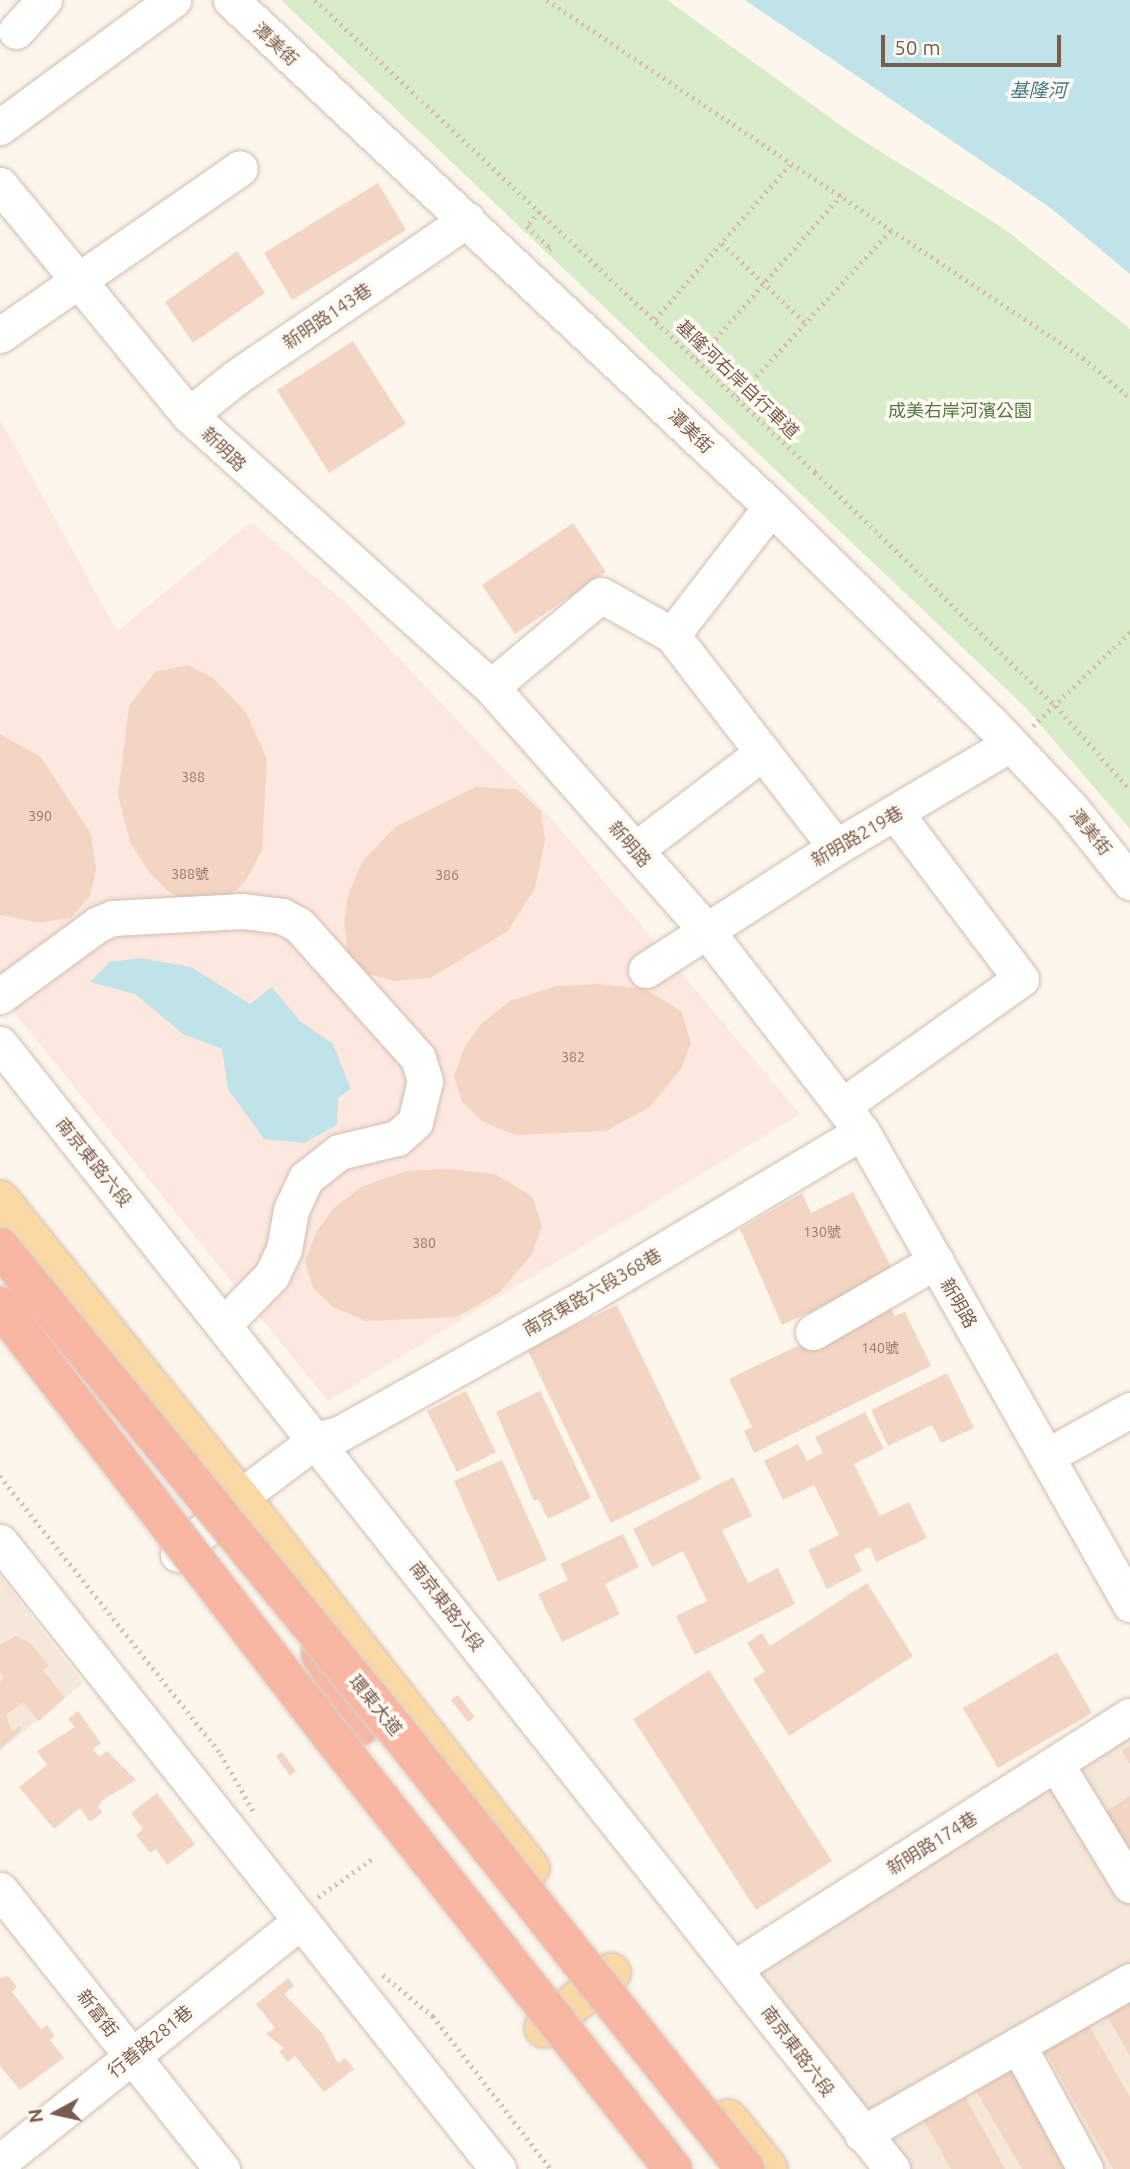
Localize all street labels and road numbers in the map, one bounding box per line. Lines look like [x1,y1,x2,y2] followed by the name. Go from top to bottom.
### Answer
[249,18,303,70] street label: 潭美街
[278,278,376,354] street label: 新明路143巷
[672,315,804,443] street label: 基隆河右岸自行車道
[664,404,718,458] street label: 潭美街
[197,422,251,476] street label: 新明路
[807,801,907,871] street label: 新明路219巷
[1066,804,1116,860] street label: 潭美街
[604,817,656,871] street label: 新明路
[52,1113,136,1211] street label: 南京東路六段
[519,1244,665,1340] street label: 南京東路六段368巷
[936,1274,982,1332] street label: 新明路
[405,1557,489,1655] street label: 南京東路六段
[345,1670,407,1740] street label: 環東大道
[883,1807,981,1879] street label: 新明路174巷
[73,1985,123,2041] street label: 新富街
[103,2000,197,2082] street label: 行善路281巷
[757,2001,839,2101] street label: 南京東路六段

